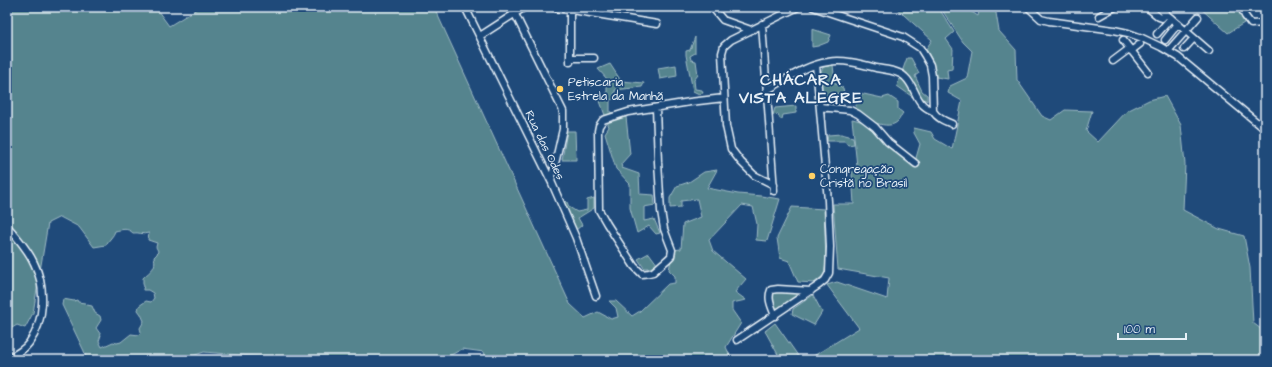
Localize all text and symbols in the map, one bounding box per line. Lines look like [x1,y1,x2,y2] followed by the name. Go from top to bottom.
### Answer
[738,69,863,109] district label: CHÁCARA VISTA ALEGRE
[568,74,663,105] place label: Petiscaria Estrela da Manhã
[555,84,565,94] marker: Petiscaria Estrela da Manhã
[520,108,569,183] street label: Rua das Odes
[820,161,907,192] place label: Congregação Cristã no Brasil
[807,171,817,181] marker: Congregação Cristã no Brasil
[1118,315,1186,341] scale bar
[1124,321,1155,338] text: 100 m

